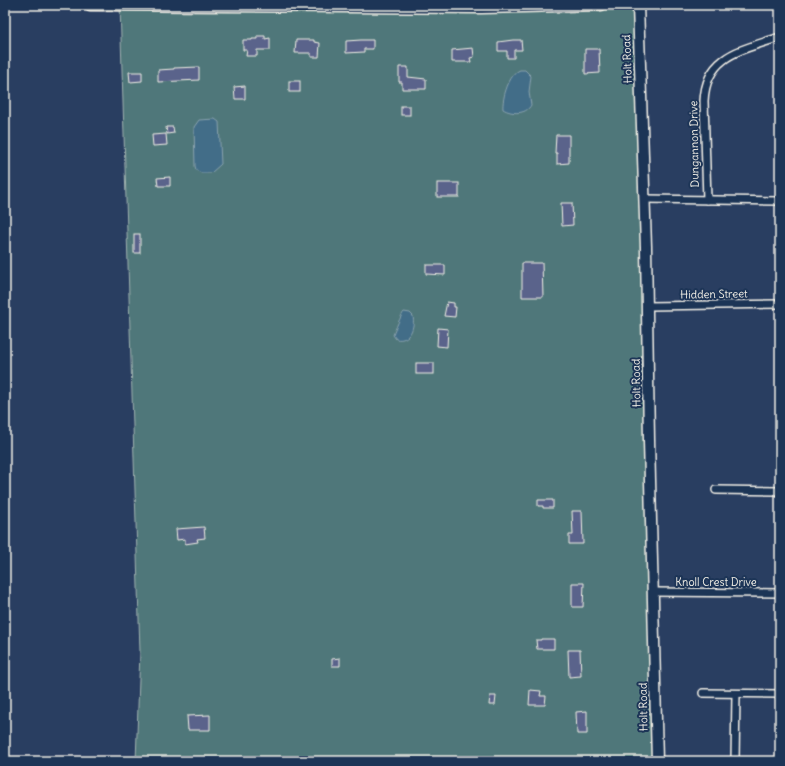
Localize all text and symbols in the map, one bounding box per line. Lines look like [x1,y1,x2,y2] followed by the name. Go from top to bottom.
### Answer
[619,34,635,84] street label: Holt Road
[686,100,702,188] street label: Dungannon Drive
[680,286,748,302] street label: Hidden Street
[629,358,643,407] street label: Holt Road
[675,575,757,589] street label: Knoll Crest Drive
[636,682,650,731] street label: Holt Road

